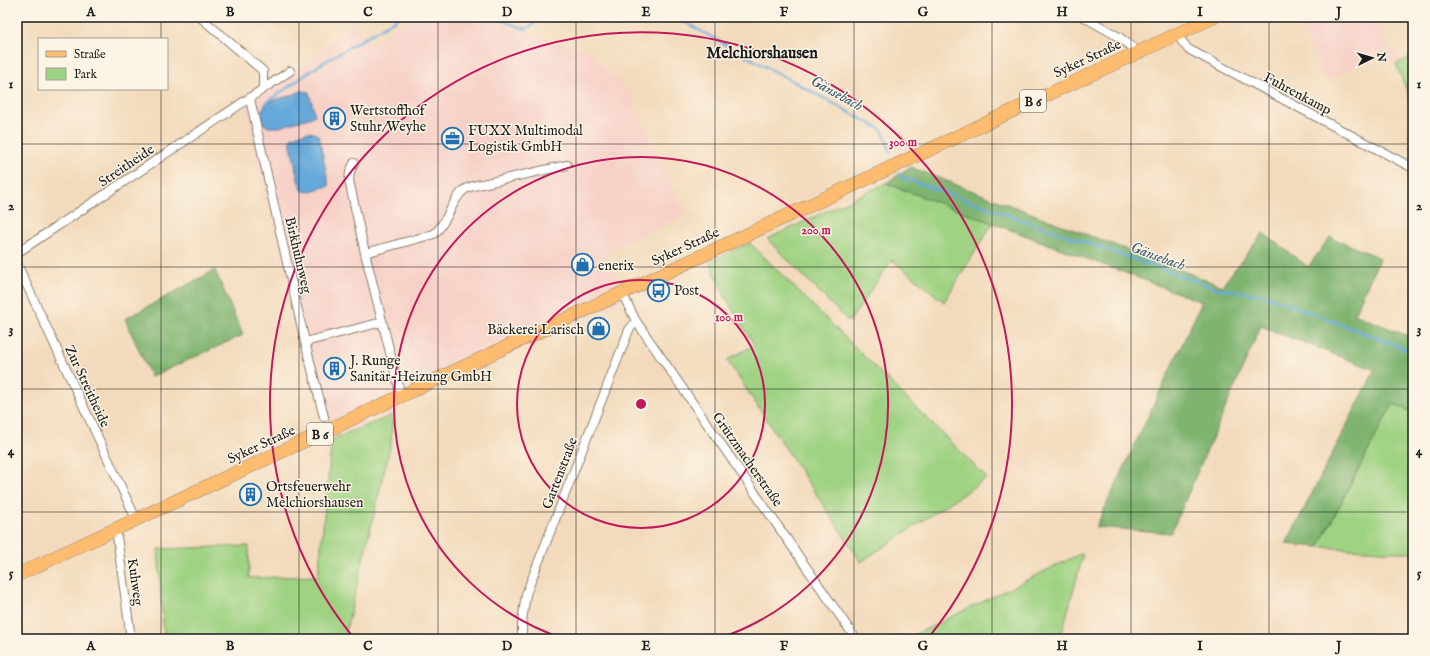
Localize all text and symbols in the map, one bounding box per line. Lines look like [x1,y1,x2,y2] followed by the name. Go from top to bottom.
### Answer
[86,4,97,21] text: A
[226,4,235,21] text: B
[363,4,373,21] text: C
[502,4,513,21] text: D
[641,4,651,21] text: E
[780,4,789,21] text: F
[918,4,929,21] text: G
[1056,4,1068,21] text: H
[1197,4,1203,21] text: I
[1334,4,1342,21] text: J
[1051,35,1125,82] street label: Syker Straße
[38,38,168,90] legend
[1352,38,1392,78] north arrow
[706,44,818,64] district label: Melchiorshausen
[74,47,106,62] text: Straße
[1373,51,1388,63] text: N
[74,67,97,82] text: Park
[1260,68,1335,120] street label: Fuhrenkamp
[807,71,867,116] water label: Gänsebach
[9,76,14,93] text: 1
[1417,76,1422,93] text: 1
[1020,90,1046,112] road number: B 6
[350,102,427,136] place label: Wertstoffhof Stuhr/Weyhe
[322,105,348,131] building icon: Wertstoffhof Stuhr/Weyhe
[468,122,583,156] place label: FUXX Multimodal Logistik GmbH
[439,125,465,151] office icon: FUXX Multimodal Logistik GmbH
[889,135,918,150] text: 300 m
[95,140,158,191] street label: Streitheide
[8,198,14,215] text: 2
[1416,198,1422,215] text: 2
[280,215,316,296] street label: Birkhuhnweg
[649,223,723,270] street label: Syker Straße
[801,223,831,238] text: 200 m
[1128,238,1188,275] water label: Gänsebach
[570,252,596,278] shop icon: enerix
[598,257,634,275] place label: enerix
[646,277,672,303] bus stop icon: Post
[674,282,699,300] place label: Post
[715,310,744,325] text: 100 m
[586,316,612,342] shop icon: Bäckerei Larisch
[9,321,14,338] text: 3
[487,321,585,339] place label: Bäckerei Larisch
[1417,321,1422,338] text: 3
[60,342,114,431] street label: Zur Streitheide
[348,352,492,386] place label: J. Runge Sanitär-Heizung GmbH
[321,355,347,381] building icon: J. Runge Sanitär-Heizung GmbH
[634,397,648,411] centre of rings
[708,409,787,511] street label: Grützmacherstraße
[225,421,299,468] street label: Syker Straße
[307,423,333,445] road number: B 6
[538,434,582,512] street label: Gartenstraße
[8,443,15,460] text: 4
[1416,443,1423,460] text: 4
[266,478,364,512] place label: Ortsfeuerwehr Melchiorshausen
[237,481,263,507] building icon: Ortsfeuerwehr Melchiorshausen
[123,557,147,607] street label: Kuhweg
[9,565,14,582] text: 5
[1417,565,1422,582] text: 5
[86,638,97,655] text: A
[226,638,235,655] text: B
[363,638,373,655] text: C
[502,638,513,655] text: D
[641,638,651,655] text: E
[780,638,789,655] text: F
[918,638,929,655] text: G
[1056,638,1068,655] text: H
[1197,638,1203,655] text: I
[1334,638,1342,655] text: J

